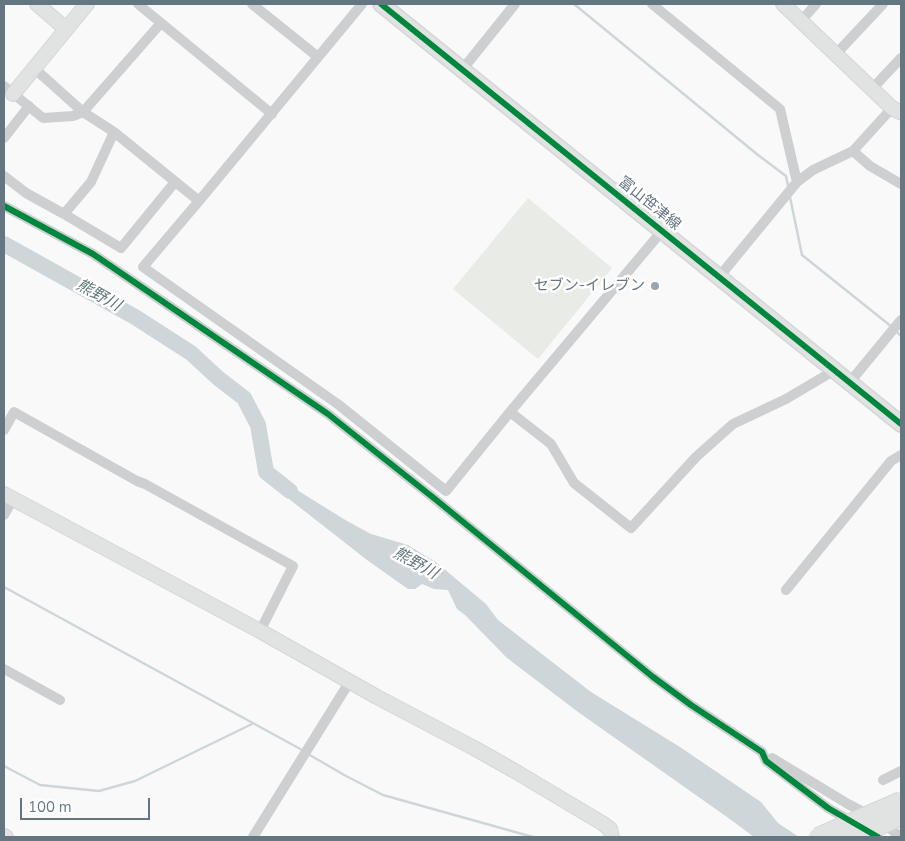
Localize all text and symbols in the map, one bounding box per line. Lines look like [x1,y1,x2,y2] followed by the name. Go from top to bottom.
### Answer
[614,173,684,235] street label: 富山笹津線
[72,276,124,316] water label: 熊野川
[534,277,645,295] place label: セブン-イレブン
[649,280,661,292] marker: セブン-イレブン
[389,544,441,584] water label: 熊野川
[22,788,152,820] scale bar
[28,797,72,817] text: 100 m

